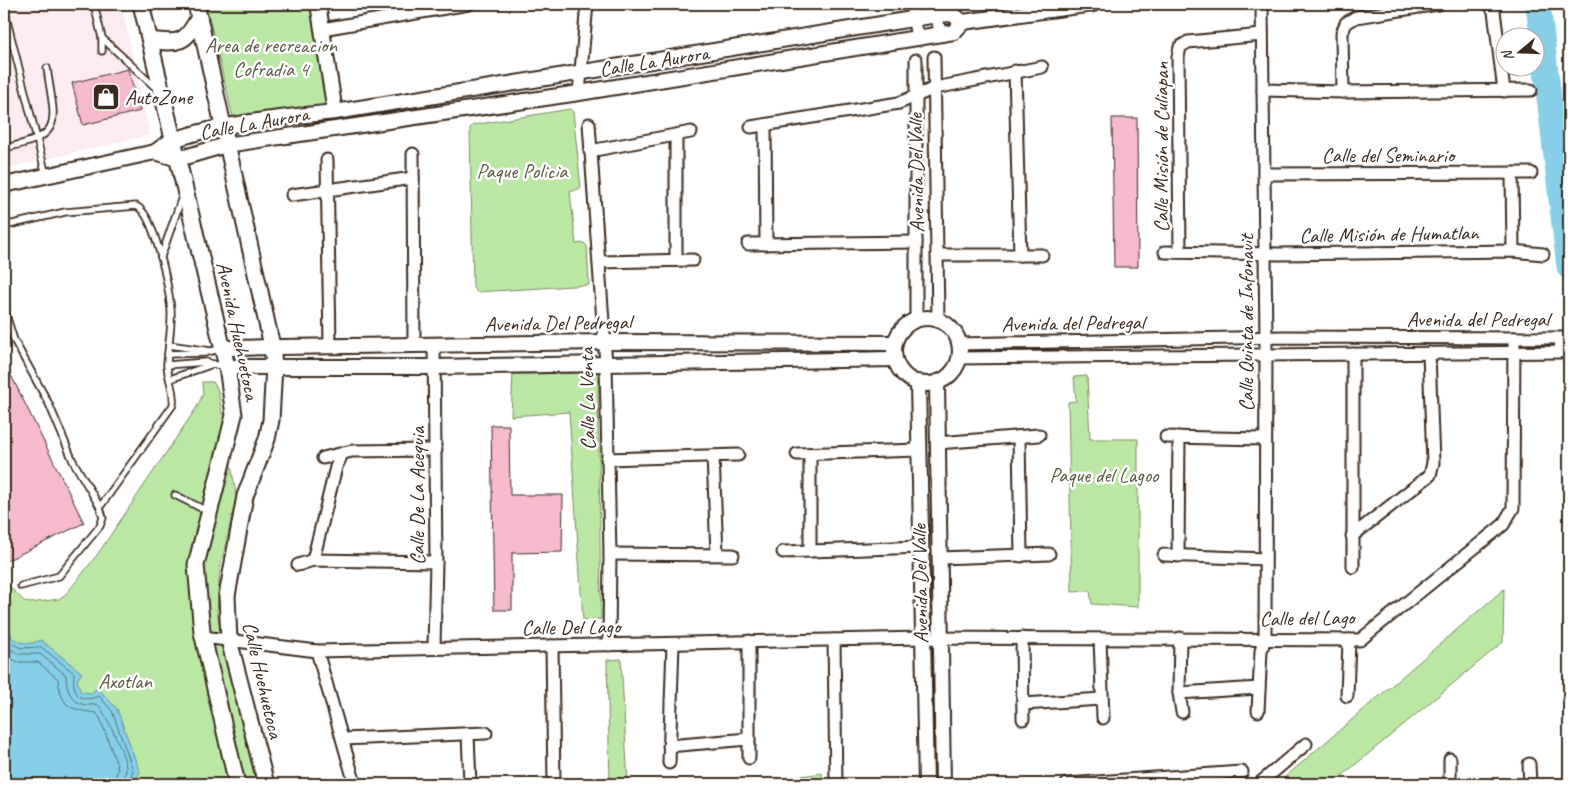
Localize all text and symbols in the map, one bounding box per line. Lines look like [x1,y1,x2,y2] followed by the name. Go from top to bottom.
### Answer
[1496,28,1546,78] north arrow
[205,32,337,82] park label: Area de recreacion Cofradia 4
[598,39,713,82] street label: Calle La Aurora
[1498,47,1518,63] text: N
[1148,61,1174,232] street label: Calle Misión de Culiapan
[91,82,121,112] shop icon: AutoZone
[125,84,194,110] place label: AutoZone
[198,100,313,145] street label: Calle La Aurora
[902,112,930,233] street label: Avenida Del Valle
[1322,142,1457,168] street label: Calle del Seminario
[477,158,569,184] park label: Paque Policia
[1299,219,1480,249] street label: Calle Misión de Humatlan
[1233,232,1259,412] street label: Calle Quinta de Infonavit
[211,259,266,405] street label: Avenida Huehuetoca
[1407,306,1553,332] street label: Avenida del Pedregal
[484,309,635,337] street label: Avenida Del Pedregal
[1001,309,1148,337] street label: Avenida del Pedregal
[573,346,601,450] street label: Calle La Venta
[404,425,430,565] street label: Calle De La Acequia
[1049,462,1160,488] park label: Paque del Lagoo
[906,523,934,644] street label: Avenida Del Valle
[1259,604,1357,632] street label: Calle del Lago
[521,613,623,641] street label: Calle Del Lago
[237,619,289,742] street label: Calle Huehuetoca
[98,668,152,694] park label: Axotlan

